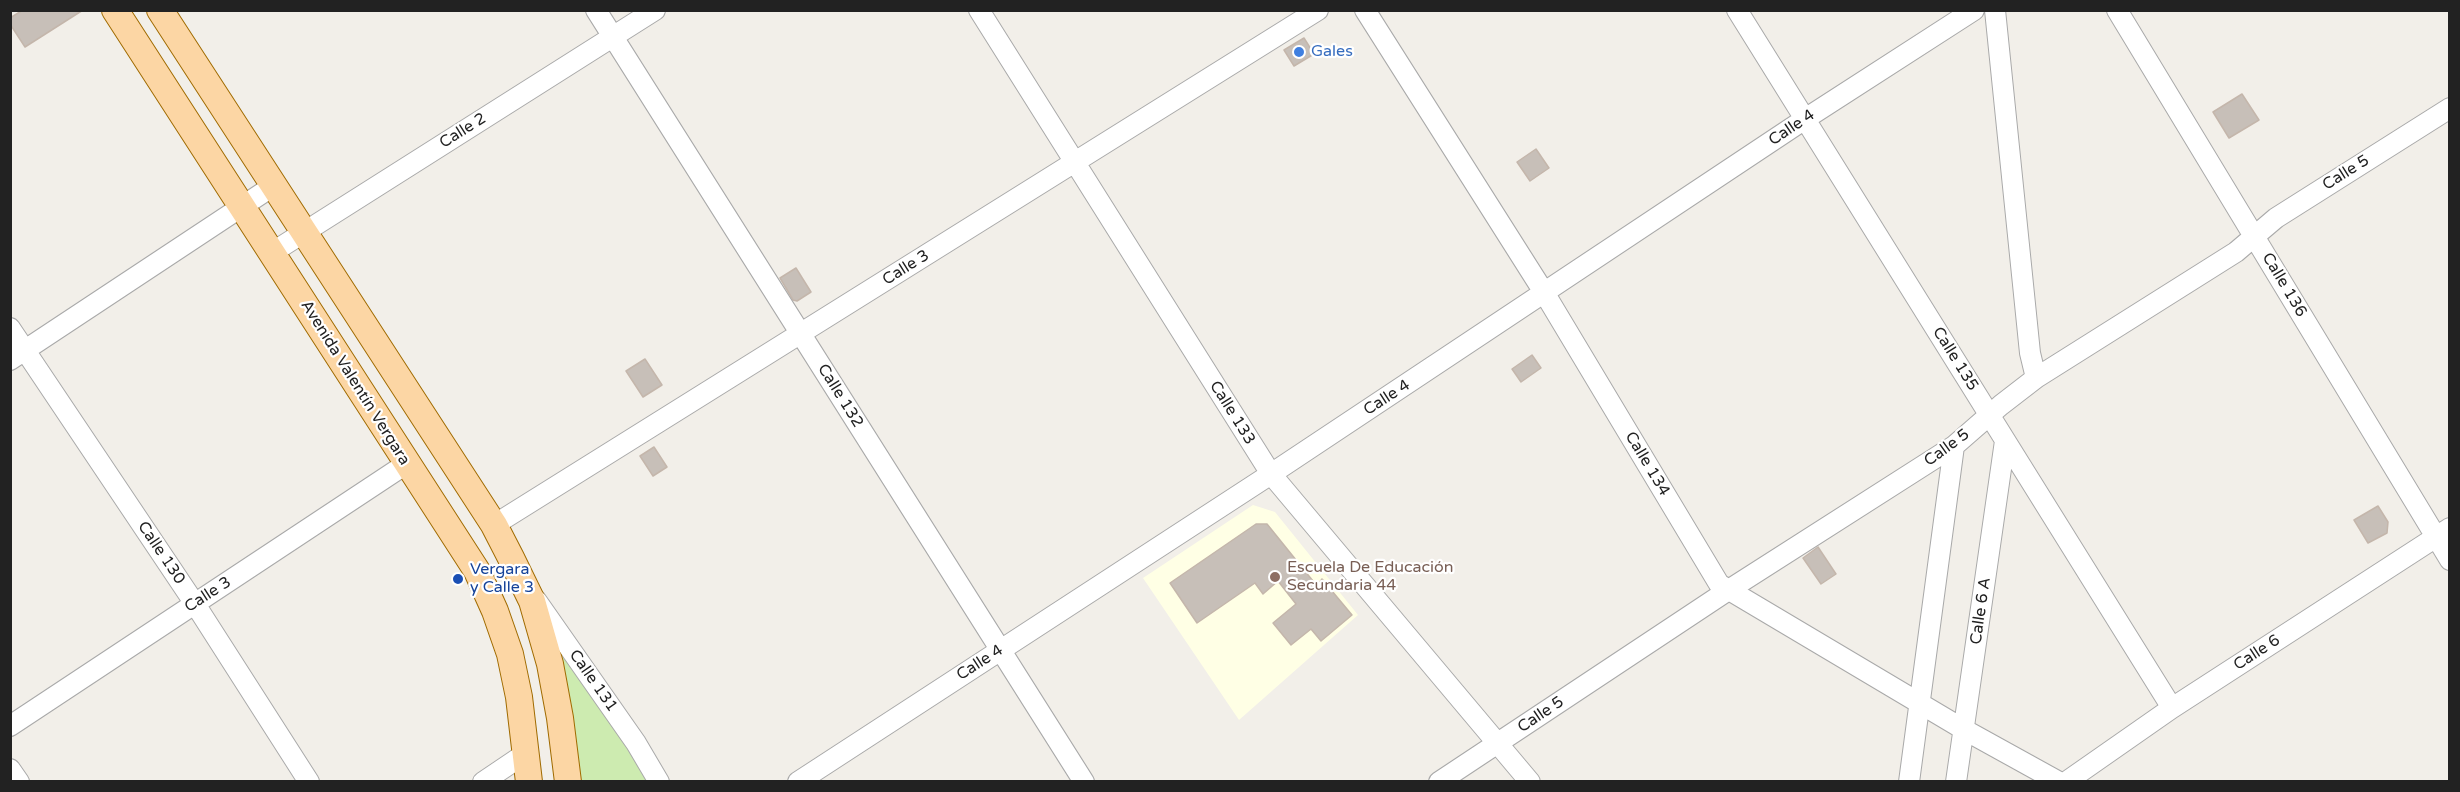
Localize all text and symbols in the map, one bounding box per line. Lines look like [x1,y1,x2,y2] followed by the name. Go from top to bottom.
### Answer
[1311,42,1353,62] place label: Gales
[1292,45,1306,59] marker: Gales
[1765,106,1819,150] street label: Calle 4
[436,109,490,153] street label: Calle 2
[2319,151,2373,195] street label: Calle 5
[879,246,933,290] street label: Calle 3
[2257,249,2311,321] street label: Calle 136
[296,297,414,469] street label: Avenida Valentín Vergara
[1928,324,1982,394] street label: Calle 135
[813,361,867,431] street label: Calle 132
[1360,376,1414,420] street label: Calle 4
[1205,378,1259,448] street label: Calle 133
[1921,425,1973,471] street label: Calle 5
[1620,428,1674,500] street label: Calle 134
[133,518,189,588] street label: Calle 130
[1287,558,1454,596] place label: Escuela De Educación Secundaria 44
[470,560,534,598] place label: Vergara y Calle 3
[1268,570,1282,584] marker: Escuela De Educación Secundaria 44
[451,572,465,586] marker: Vergara y Calle 3
[181,573,235,617] street label: Calle 3
[1967,576,1995,646] street label: Calle 6 A
[2230,631,2284,675] street label: Calle 6
[953,641,1007,685] street label: Calle 4
[565,646,621,716] street label: Calle 131
[1514,693,1568,737] street label: Calle 5

